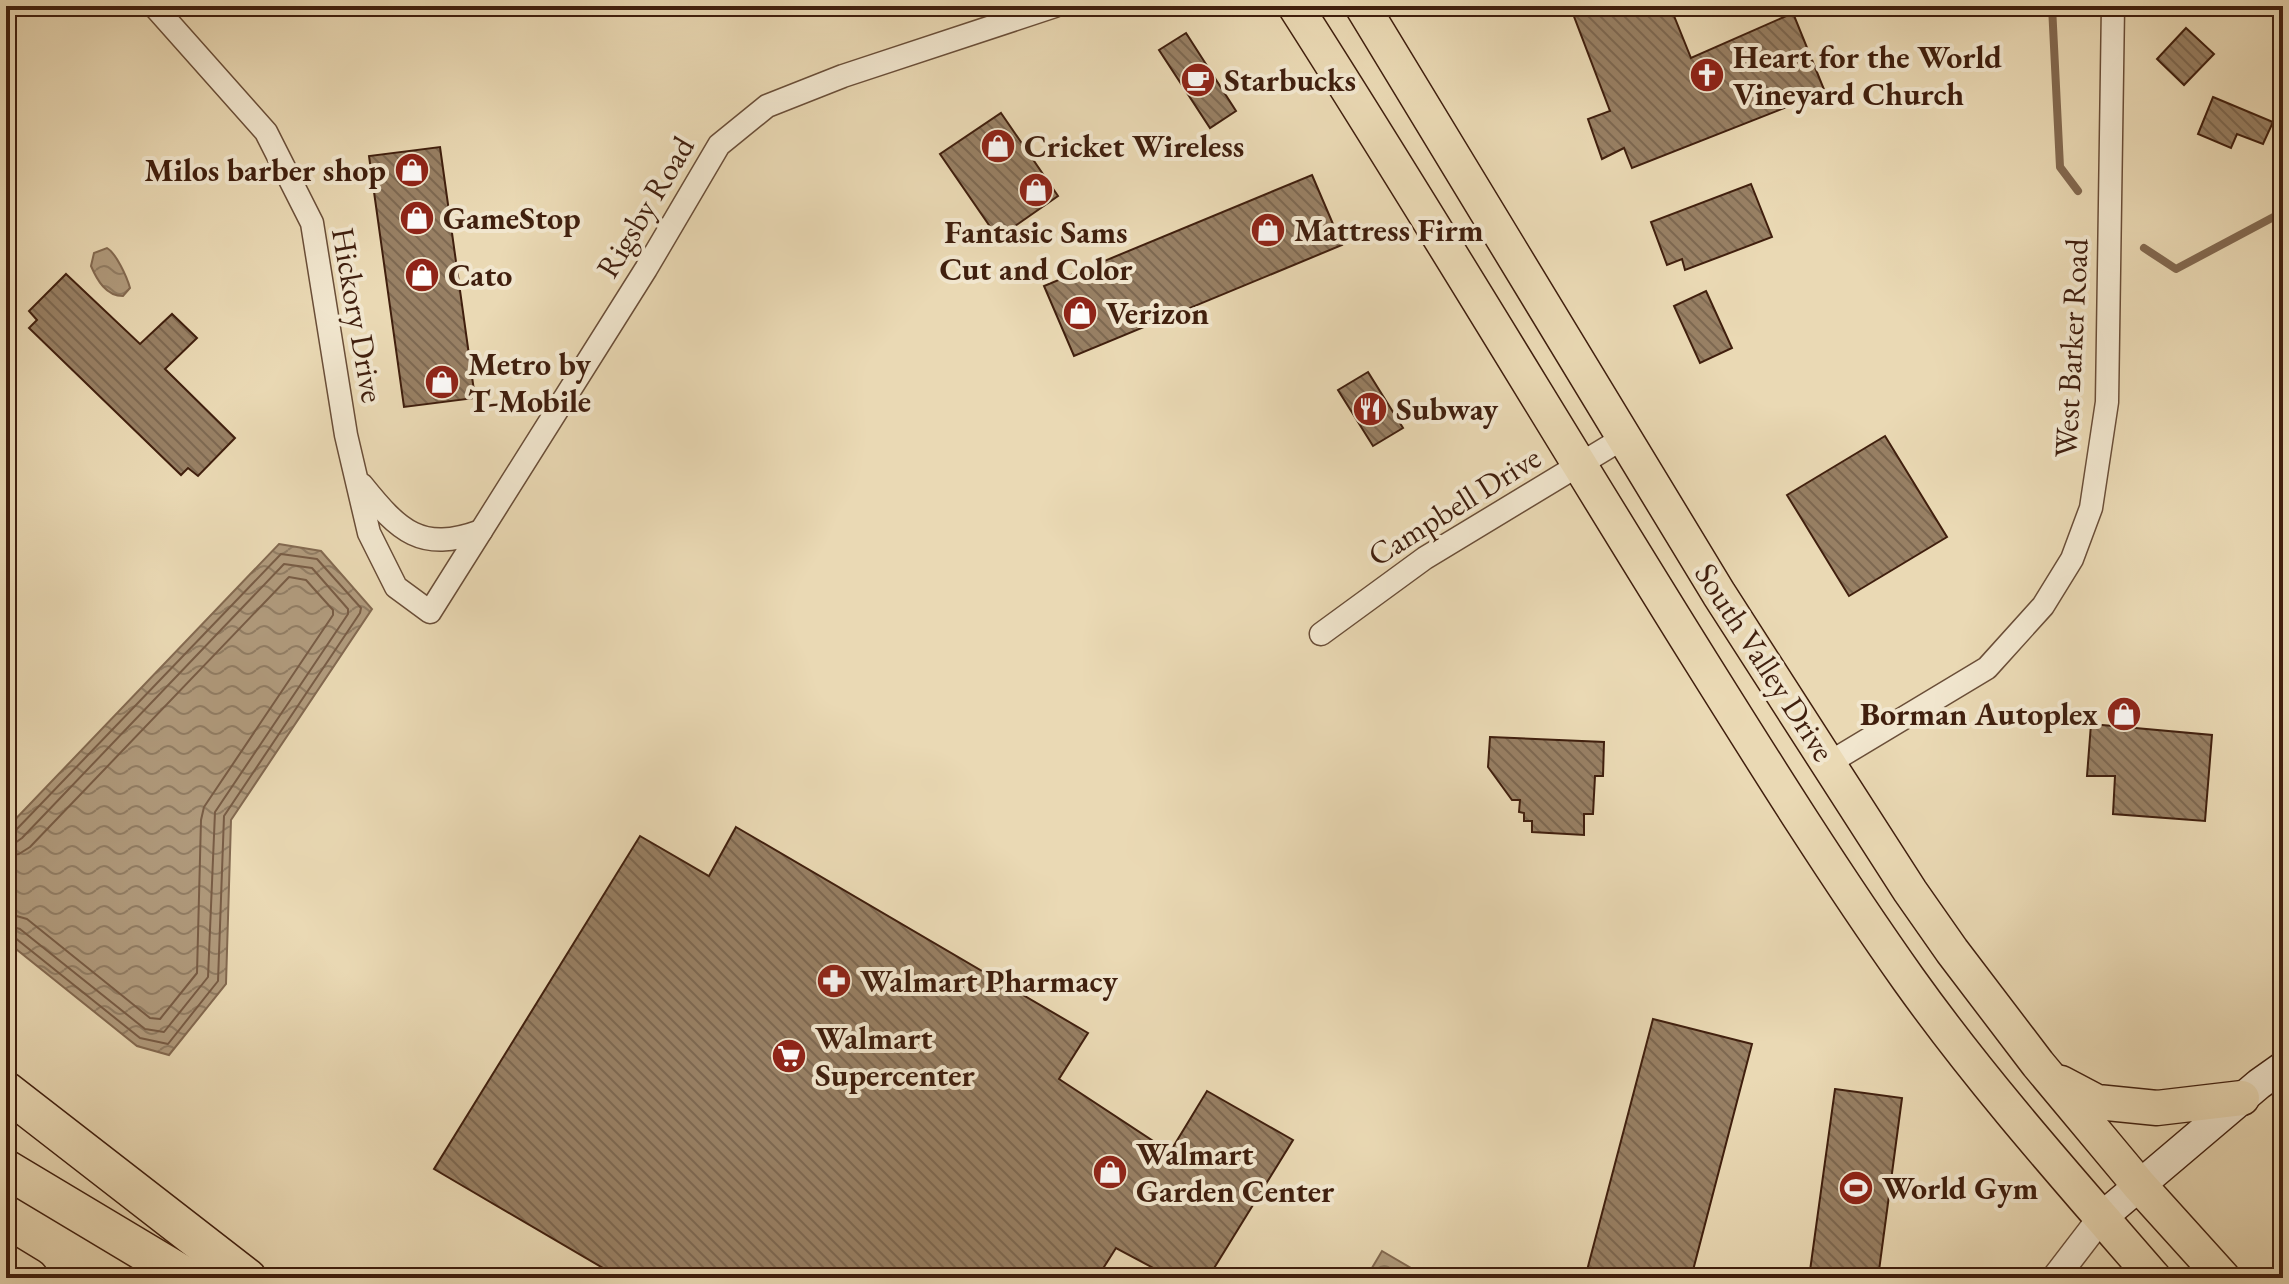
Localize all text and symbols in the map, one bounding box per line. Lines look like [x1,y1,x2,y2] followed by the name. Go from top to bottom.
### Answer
[1733,36,2002,115] place label: Heart for the World Vineyard Church
[1688,56,1726,94] church icon: Heart for the World Vineyard Church
[1224,59,1356,101] place label: Starbucks
[1179,61,1217,99] cafe icon: Starbucks
[1024,125,1244,167] place label: Cricket Wireless
[979,127,1017,165] shop icon: Cricket Wireless
[586,128,704,286] street label: Rigsby Road
[144,149,386,191] place label: Milos barber shop
[393,151,431,189] shop icon: Milos barber shop
[1017,171,1055,209] shop icon: Fantasic Sams Cut and Color
[443,197,581,239] place label: GameStop
[398,199,436,237] shop icon: GameStop
[1294,209,1484,251] place label: Mattress Firm
[939,211,1133,290] place label: Fantasic Sams Cut and Color
[1249,211,1287,249] shop icon: Mattress Firm
[322,224,394,406] street label: Hickory Drive
[2044,237,2098,459] street label: West Barker Road
[448,254,512,296] place label: Cato
[403,256,441,294] shop icon: Cato
[1106,292,1209,334] place label: Verizon
[1061,294,1099,332] shop icon: Verizon
[468,343,591,422] place label: Metro by T-Mobile
[423,363,461,401] shop icon: Metro by T-Mobile
[1396,388,1499,430] place label: Subway
[1351,390,1389,428] restaurant icon: Subway
[1360,436,1548,576] street label: Campbell Drive
[1685,555,1845,769] street label: South Valley Drive
[1860,693,2098,735] place label: Borman Autoplex
[2105,695,2143,733] shop icon: Borman Autoplex
[860,960,1118,1002] place label: Walmart Pharmacy
[815,962,853,1000] pharmacy icon: Walmart Pharmacy
[815,1017,976,1096] place label: Walmart Supercenter
[770,1037,808,1075] supermarket icon: Walmart Supercenter
[1136,1133,1335,1212] place label: Walmart Garden Center
[1091,1153,1129,1191] shop icon: Walmart Garden Center
[1882,1167,2039,1209] place label: World Gym
[1837,1169,1875,1207] sports icon: World Gym

